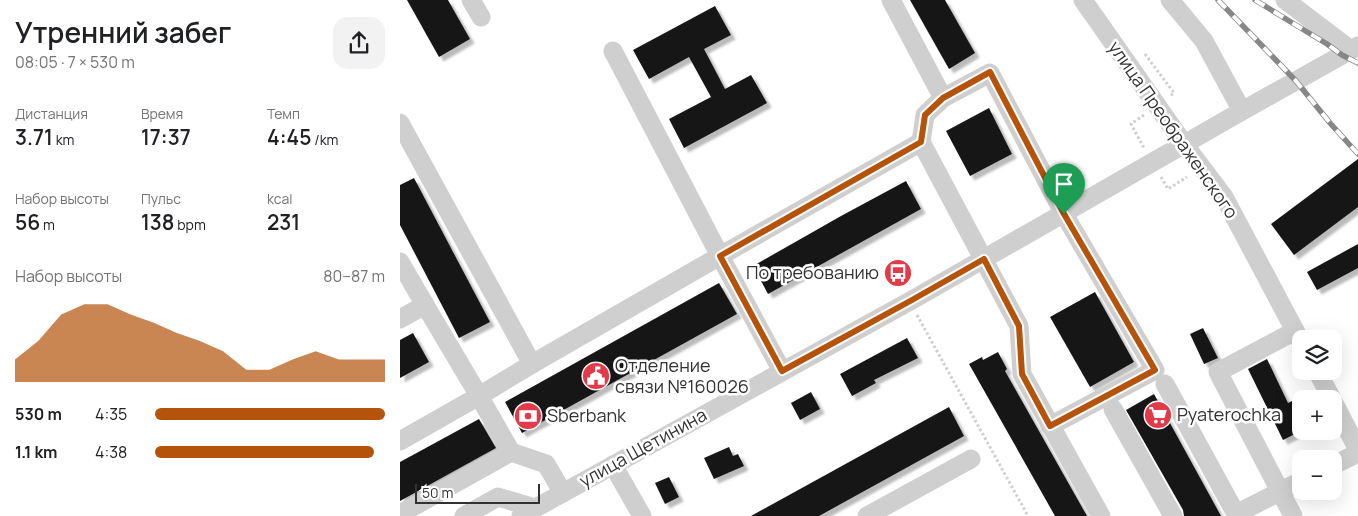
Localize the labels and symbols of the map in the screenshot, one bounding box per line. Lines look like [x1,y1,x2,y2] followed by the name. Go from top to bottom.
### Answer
[1103,36,1244,223] street label: улица Преображенского
[1043,163,1085,214] pin
[883,258,913,288] bus stop icon: По требованию
[746,260,879,284] place label: По требованию
[615,353,749,398] place label: Отделение связи №160026
[581,361,611,391] public building icon: Отделение связи №160026
[1143,400,1173,430] supermarket icon: Pyaterochka
[513,401,543,431] bank icon: Sberbank
[574,402,711,492] street label: улица Щетинина
[1177,402,1281,426] place label: Pyaterochka
[547,403,627,427] place label: Sberbank
[415,481,540,504] scale bar

